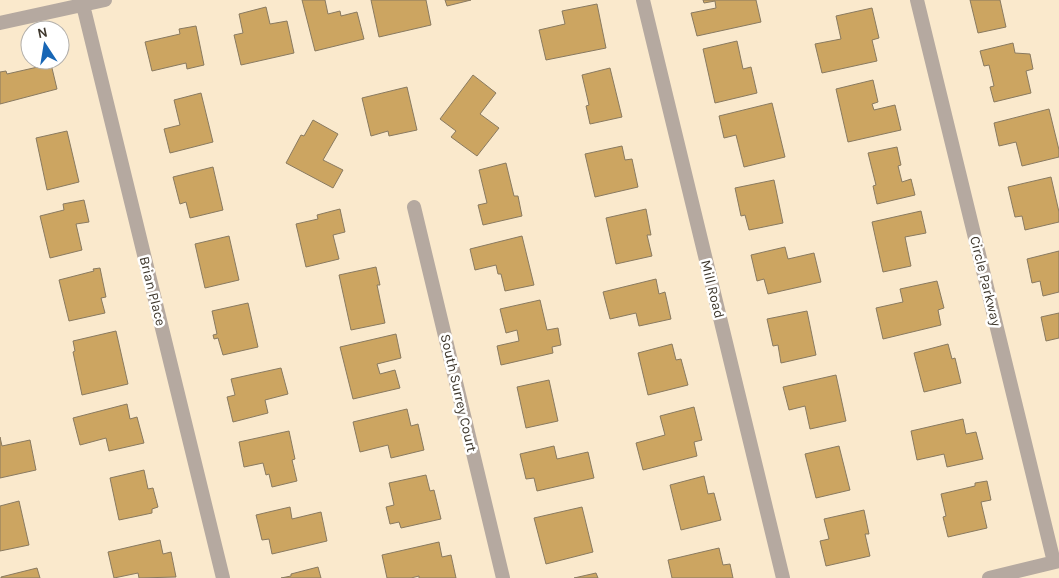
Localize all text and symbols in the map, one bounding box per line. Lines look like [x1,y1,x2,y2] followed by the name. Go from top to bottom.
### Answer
[20,20,70,70] north arrow
[36,23,49,42] text: N
[966,234,1005,328] street label: Circle Parkway
[136,255,169,328] street label: Brian Place
[697,258,728,320] street label: Mill Road
[437,332,480,454] street label: South Surrey Court

